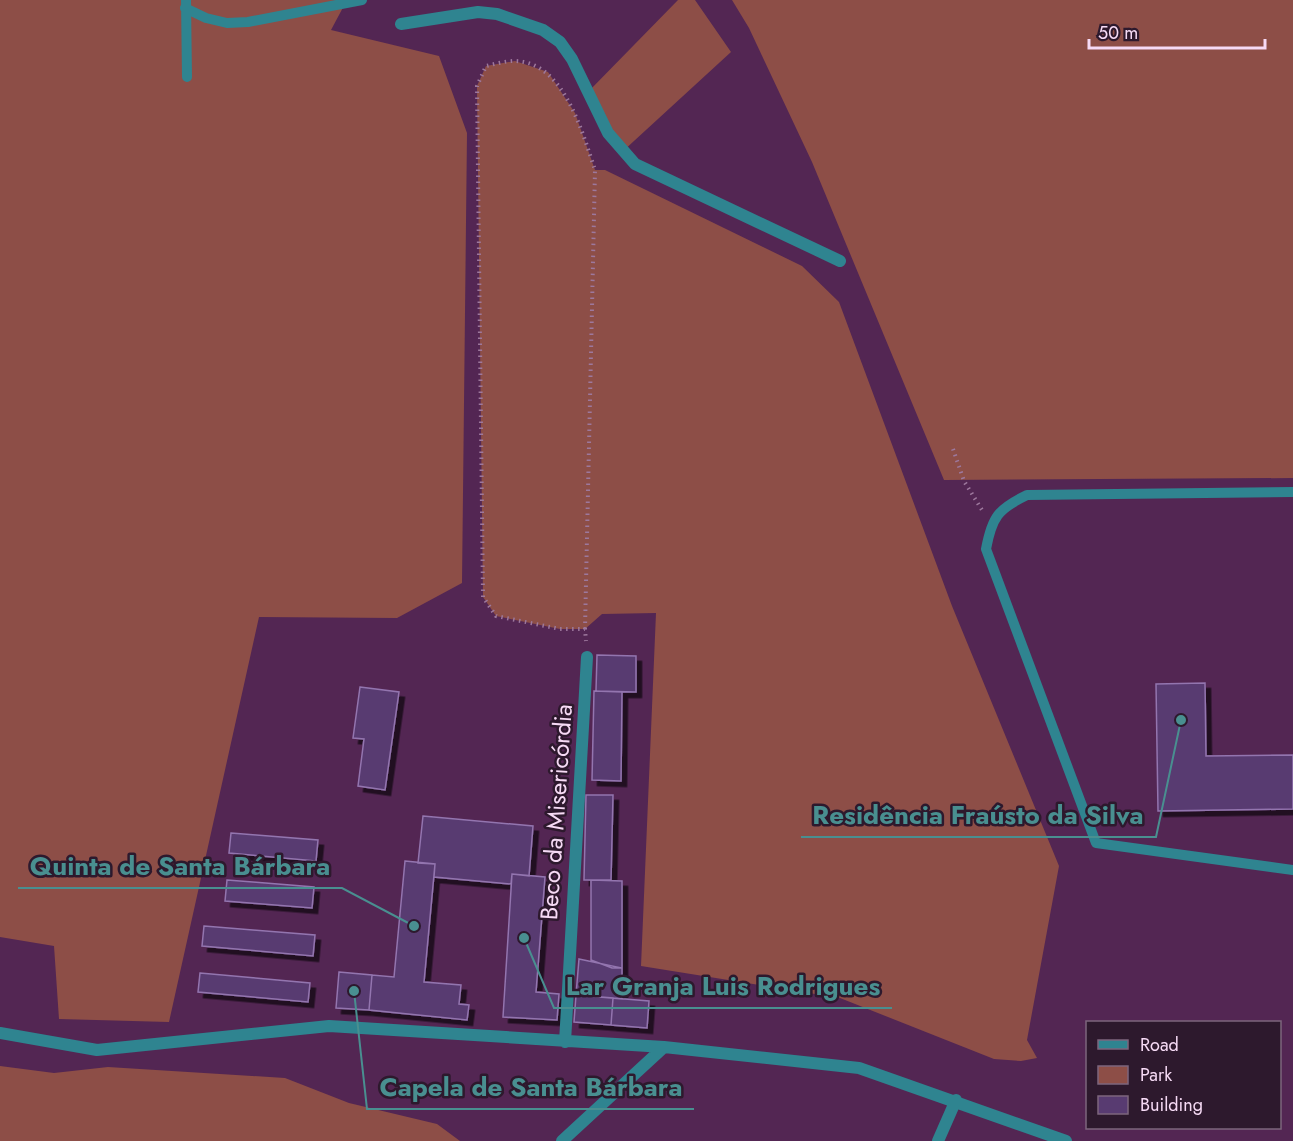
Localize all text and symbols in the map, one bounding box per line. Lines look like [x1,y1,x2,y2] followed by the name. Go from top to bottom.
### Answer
[1089,12,1264,50] scale bar
[1098,20,1138,46] text: 50 m
[531,703,581,921] street label: Beco da Misericórdia
[801,793,1156,837] callout: Residência Fraústo da Silva
[812,796,1144,834] text: Residência Fraústo da Silva
[18,844,342,888] callout: Quinta de Santa Bárbara
[30,847,330,885] text: Quinta de Santa Bárbara
[554,964,892,1008] callout: Lar Granja Luis Rodrigues
[566,967,880,1005] text: Lar Granja Luis Rodrigues
[1086,1021,1281,1129] legend
[1140,1032,1179,1058] text: Road
[1140,1062,1172,1088] text: Park
[367,1065,694,1109] callout: Capela de Santa Bárbara
[380,1068,682,1106] text: Capela de Santa Bárbara
[1140,1092,1203,1118] text: Building

